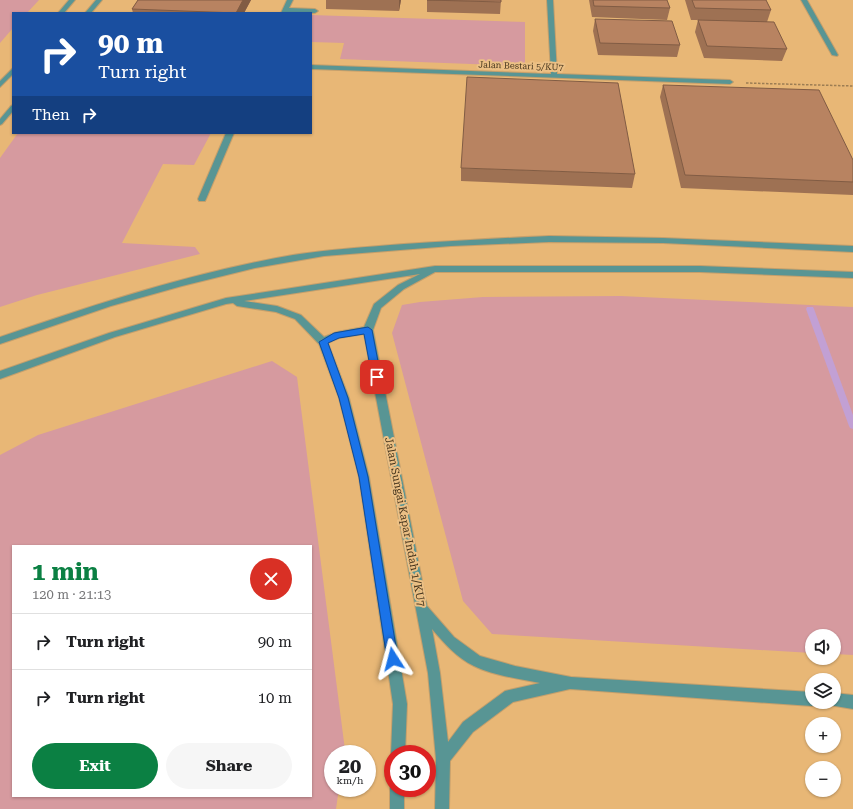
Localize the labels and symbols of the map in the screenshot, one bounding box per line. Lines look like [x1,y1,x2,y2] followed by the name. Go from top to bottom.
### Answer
[478,60,564,72] street label: Jalan Bestari 5/KU7
[360,360,394,394] pin
[382,436,428,608] street label: Jalan Sungai Kapar Indah 1/KU7
[372,638,414,680] position arrow
[384,745,436,797] speed limit sign: 30

